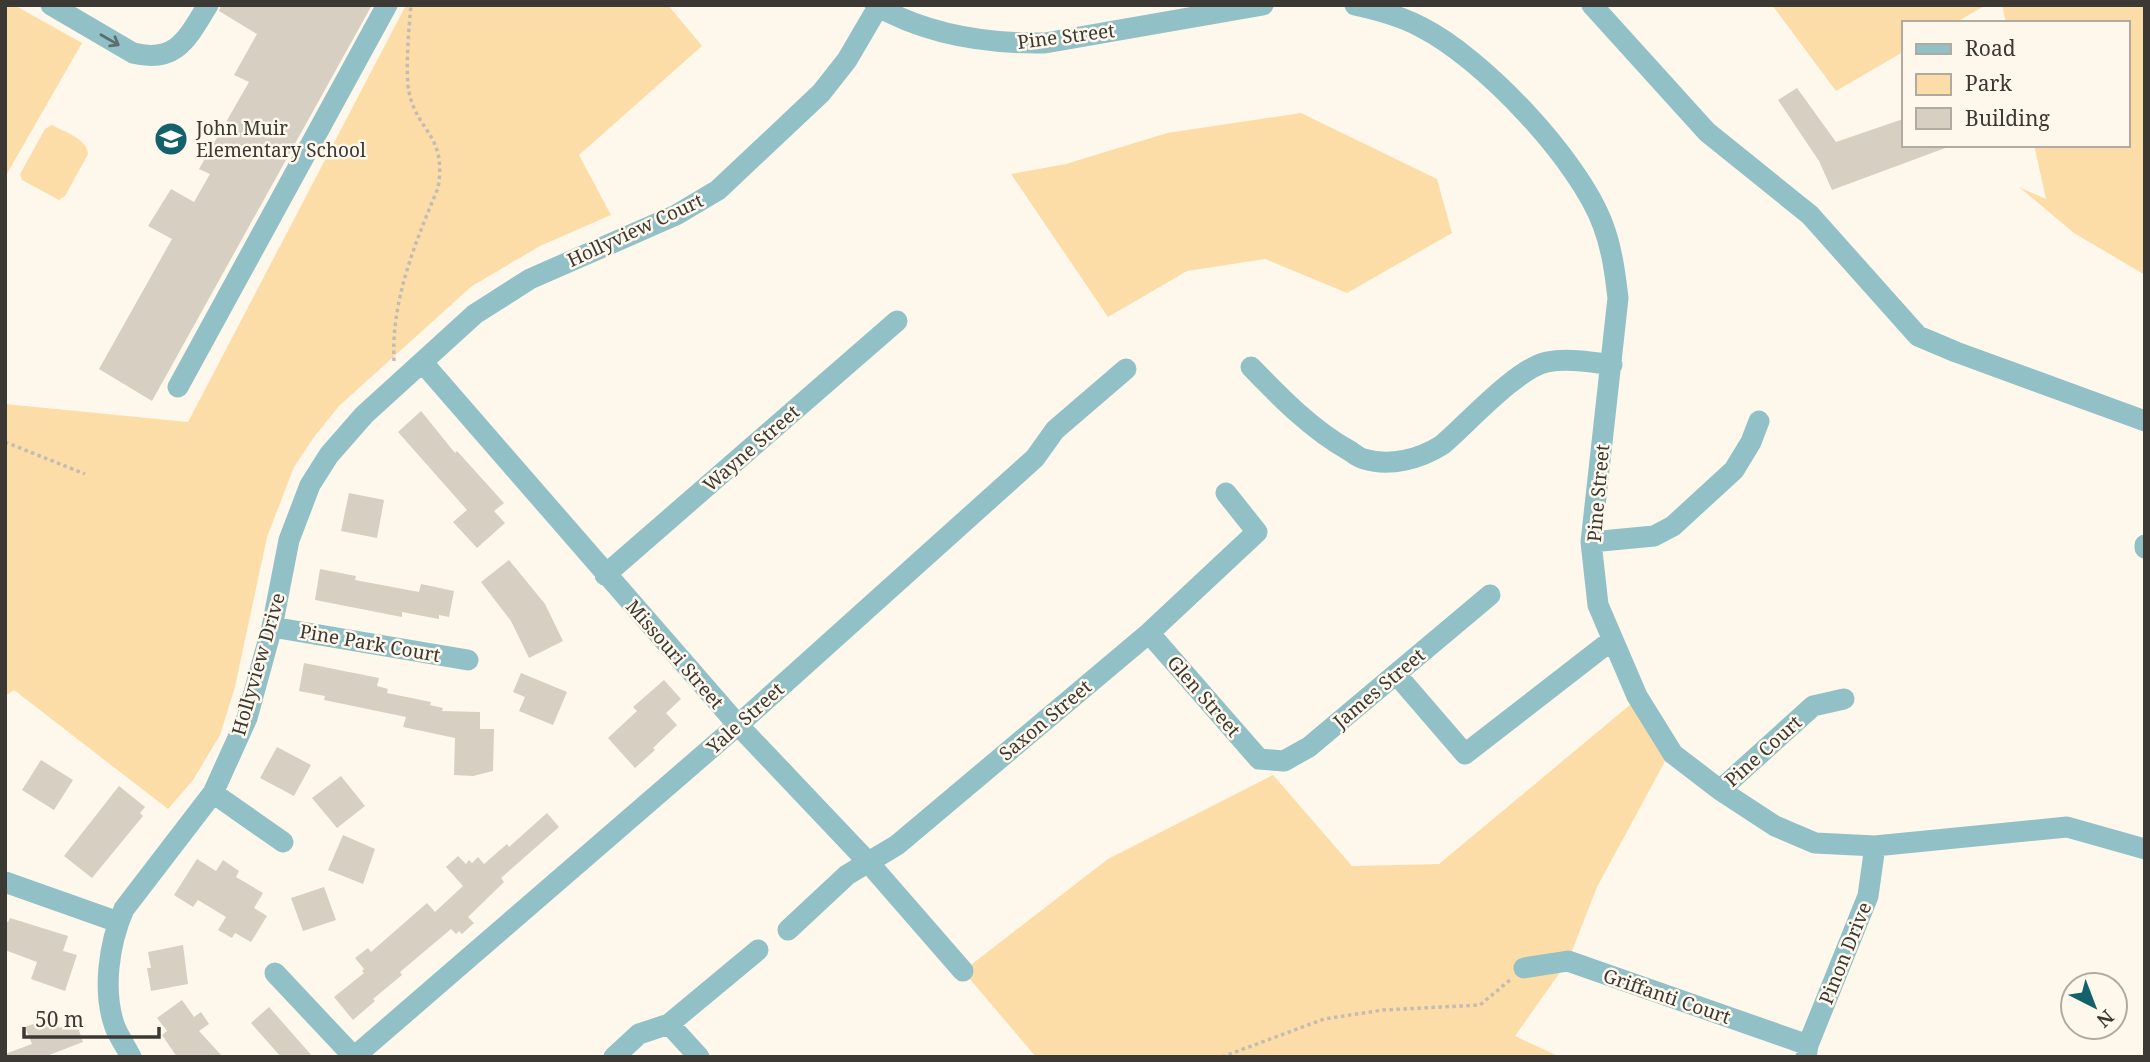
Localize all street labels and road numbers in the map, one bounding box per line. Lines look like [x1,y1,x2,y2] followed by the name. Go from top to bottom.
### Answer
[1016,17,1116,55] street label: Pine Street
[563,187,708,273] street label: Hollyview Court
[697,399,805,497] street label: Wayne Street
[1581,443,1615,543] street label: Pine Street
[225,590,291,738] street label: Hollyview Drive
[620,594,730,714] street label: Missouri Street
[298,618,443,668] street label: Pine Park Court
[1327,642,1431,735] street label: James Street
[1161,650,1247,742] street label: Glen Street
[993,673,1097,766] street label: Saxon Street
[700,676,789,760] street label: Yale Street
[1719,709,1807,793] street label: Pine Court
[1813,898,1877,1008] street label: Pinon Drive
[1600,962,1734,1030] street label: Griffanti Court

